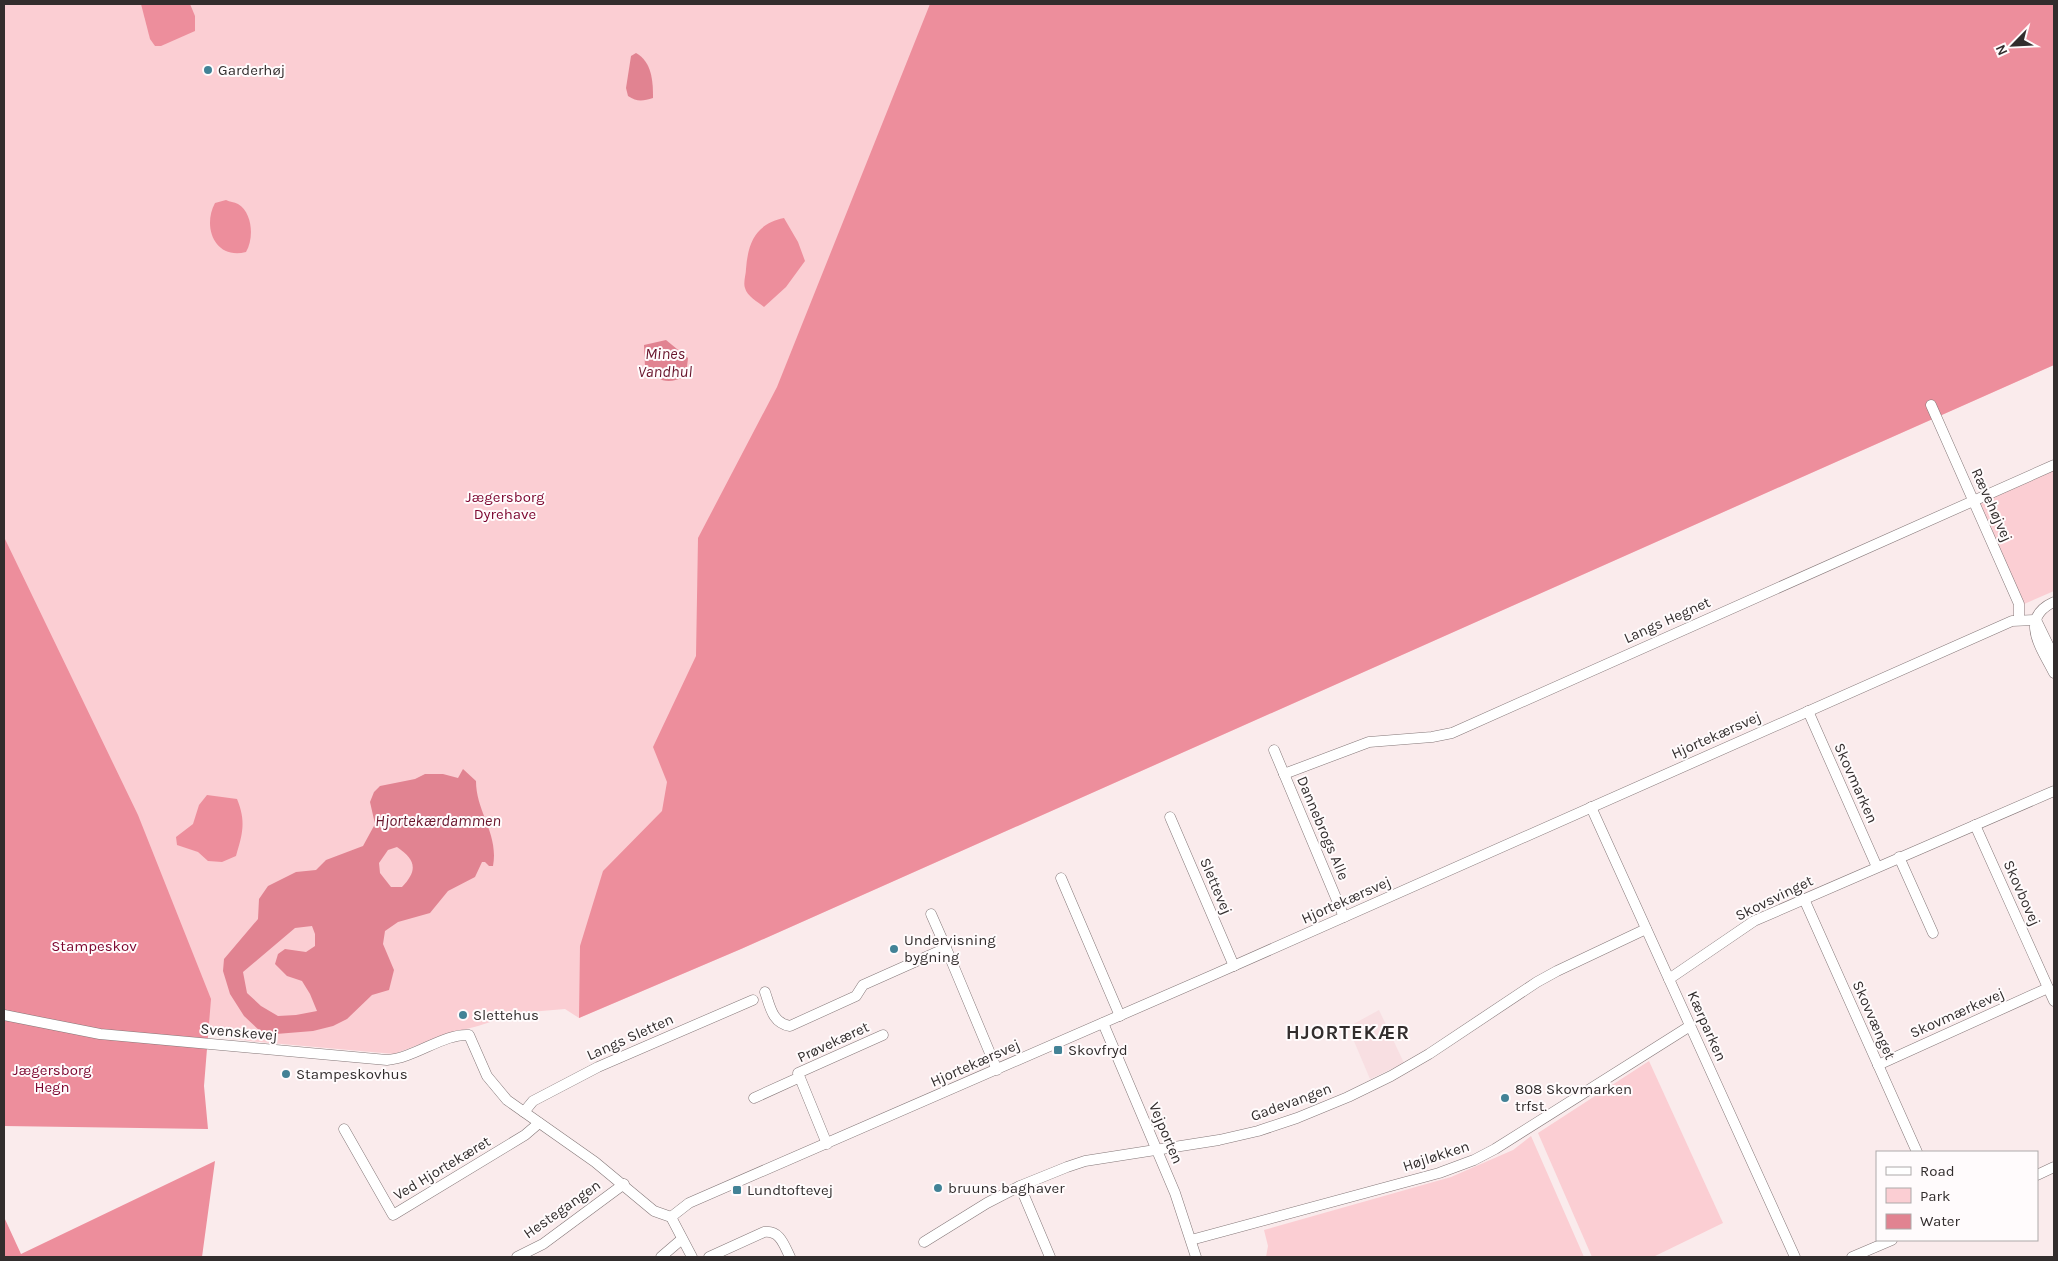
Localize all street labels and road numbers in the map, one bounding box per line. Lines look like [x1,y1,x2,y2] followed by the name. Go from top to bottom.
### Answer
[1968,465,2016,545] street label: Rævehøjvej
[1621,593,1713,647] street label: Langs Hegnet
[1668,707,1764,763] street label: Hjortekærsvej
[1830,740,1882,826] street label: Skovmarken
[1293,773,1353,883] street label: Dannebrogs Alle
[1196,855,1236,917] street label: Slettevej
[1999,857,2045,929] street label: Skovbovej
[1732,871,1816,925] street label: Skovsvinget
[1298,872,1394,928] street label: Hjortekærsvej
[1849,978,1900,1063] street label: Skovvænget
[1907,984,2007,1042] street label: Skovmærkevej
[1684,988,1730,1064] street label: Kærparken
[584,1010,676,1064] street label: Langs Sletten
[794,1017,872,1066] street label: Prøvekæret
[200,1020,278,1044] street label: Svenskevej
[927,1035,1023,1091] street label: Hjortekærsvej
[1248,1079,1334,1125] street label: Gadevangen
[1145,1099,1187,1167] street label: Vejporten
[390,1132,494,1204] street label: Ved Hjortekæret
[1400,1137,1472,1175] street label: Højløkken
[520,1176,604,1242] street label: Hestegangen

